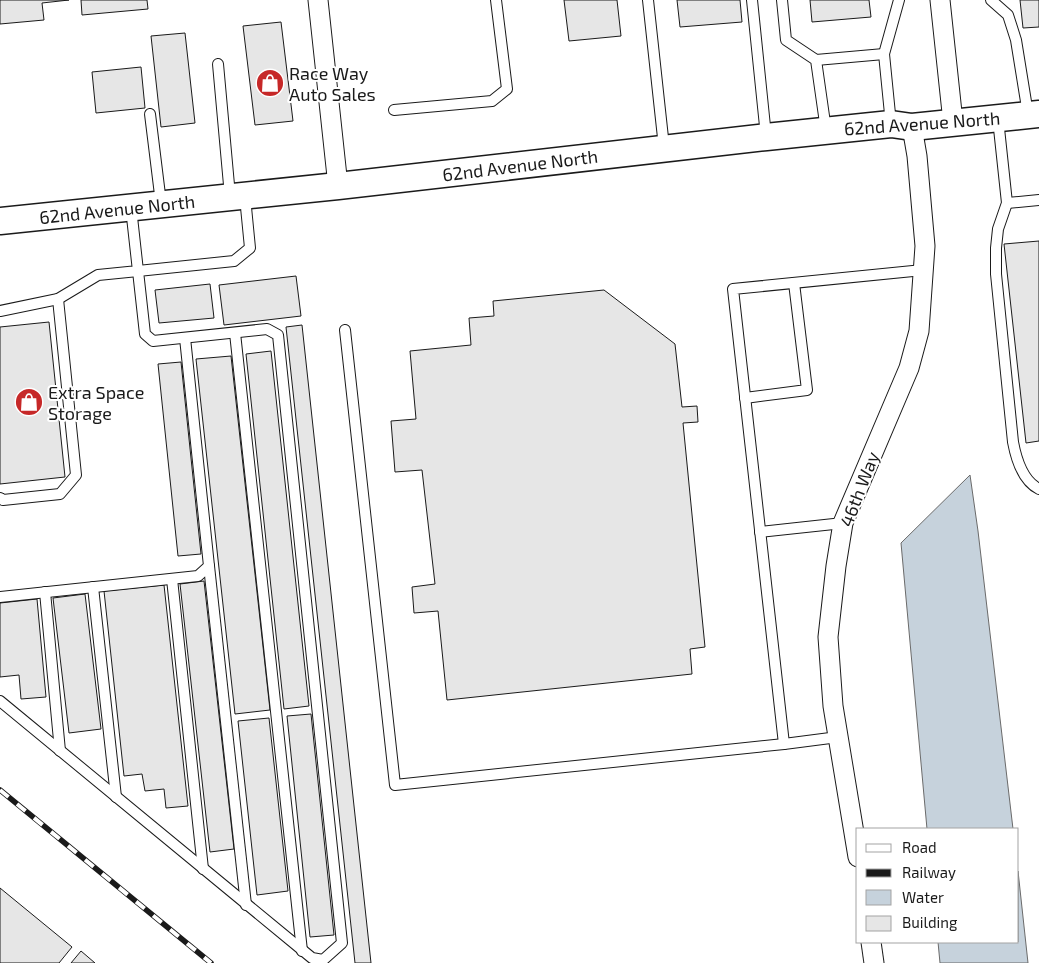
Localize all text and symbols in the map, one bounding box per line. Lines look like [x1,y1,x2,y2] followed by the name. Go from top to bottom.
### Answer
[289,62,376,105] place label: Race Way Auto Sales
[255,68,285,98] shop icon: Race Way Auto Sales
[843,107,1001,139] street label: 62nd Avenue North
[441,145,599,185] street label: 62nd Avenue North
[38,190,196,228] street label: 62nd Avenue North
[48,381,144,424] place label: Extra Space Storage
[14,387,44,417] shop icon: Extra Space Storage
[835,448,884,530] street label: 46th Way
[856,828,1019,943] legend
[902,838,937,856] text: Road
[902,863,956,881] text: Railway
[902,888,944,906] text: Water
[902,913,958,931] text: Building

